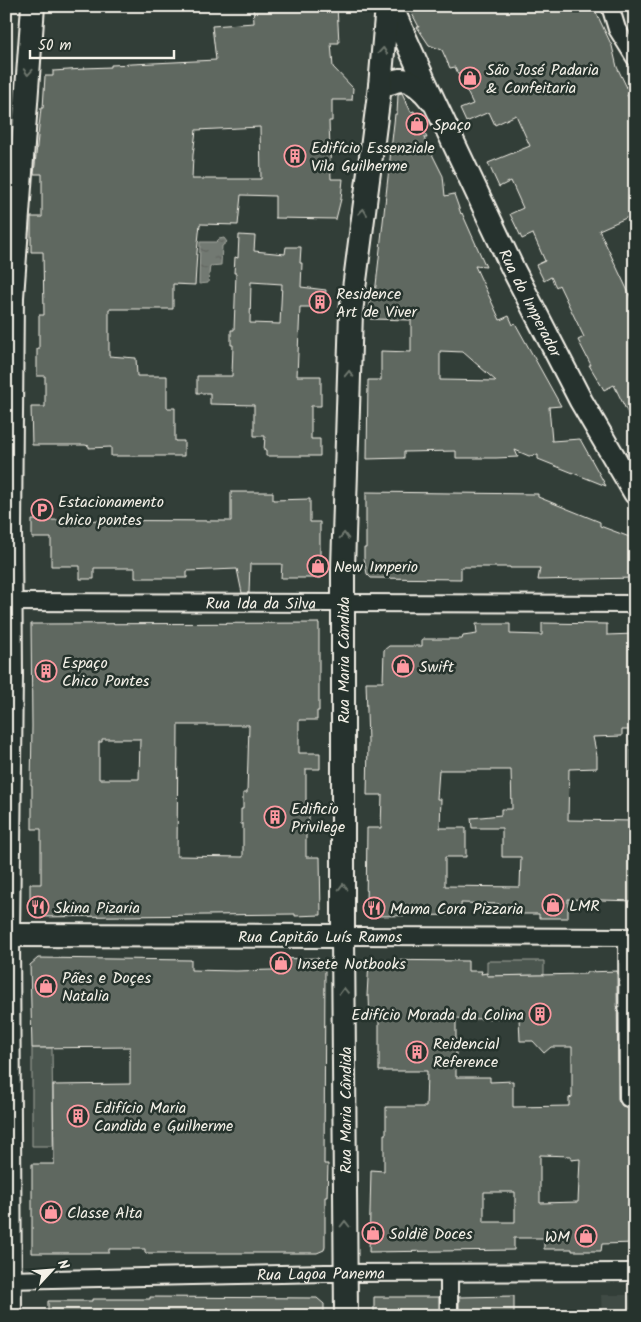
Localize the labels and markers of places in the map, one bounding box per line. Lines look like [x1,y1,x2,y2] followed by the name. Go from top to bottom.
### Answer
[486,58,599,101] place label: São José Padaria & Confeitaria
[458,66,482,90] shop icon: São José Padaria & Confeitaria
[405,112,429,136] shop icon: Spaço
[433,113,471,138] place label: Spaço
[311,136,435,179] place label: Edifício Essenziale Vila Guilherme
[283,144,307,168] building icon: Edifício Essenziale Vila Guilherme
[336,282,419,325] place label: Residence Art de Viver
[308,290,332,314] building icon: Residence Art de Viver
[58,490,164,533] place label: Estacionamento chico pontes
[30,498,54,522] parking icon: Estacionamento chico pontes
[306,554,330,578] shop icon: New Imperio
[334,555,418,580] place label: New Imperio
[62,651,150,694] place label: Espaço Chico Pontes
[391,654,415,678] shop icon: Swift
[419,655,455,680] place label: Swift
[34,659,58,683] building icon: Espaço Chico Pontes
[291,797,345,840] place label: Edificio Privilege
[263,805,287,829] building icon: Edificio Privilege
[541,893,565,917] shop icon: LMR
[569,894,600,919] place label: LMR
[26,895,50,919] restaurant icon: Skina Pizaria
[54,896,140,921] place label: Skina Pizaria
[362,896,386,920] restaurant icon: Mama Cora Pizzaria
[390,897,524,922] place label: Mama Cora Pizzaria
[269,951,293,975] shop icon: Insete Notbooks
[297,952,406,977] place label: Insete Notbooks
[62,966,151,1009] place label: Pães e Doçes Natalia
[34,974,58,998] shop icon: Pães e Doçes Natalia
[528,1002,552,1026] building icon: Edifício Morada da Colina
[351,1003,524,1028] place label: Edifício Morada da Colina
[433,1032,499,1075] place label: Reidencial Reference
[405,1040,429,1064] building icon: Reidencial Reference
[94,1096,233,1139] place label: Edifício Maria Candida e Guilherme
[66,1104,90,1128] building icon: Edifício Maria Candida e Guilherme
[39,1200,63,1224] shop icon: Classe Alta
[67,1201,143,1226] place label: Classe Alta
[361,1221,385,1245] shop icon: Soldiê Doces
[389,1222,473,1247] place label: Soldiê Doces
[574,1224,598,1248] shop icon: WM
[545,1225,570,1250] place label: WM

